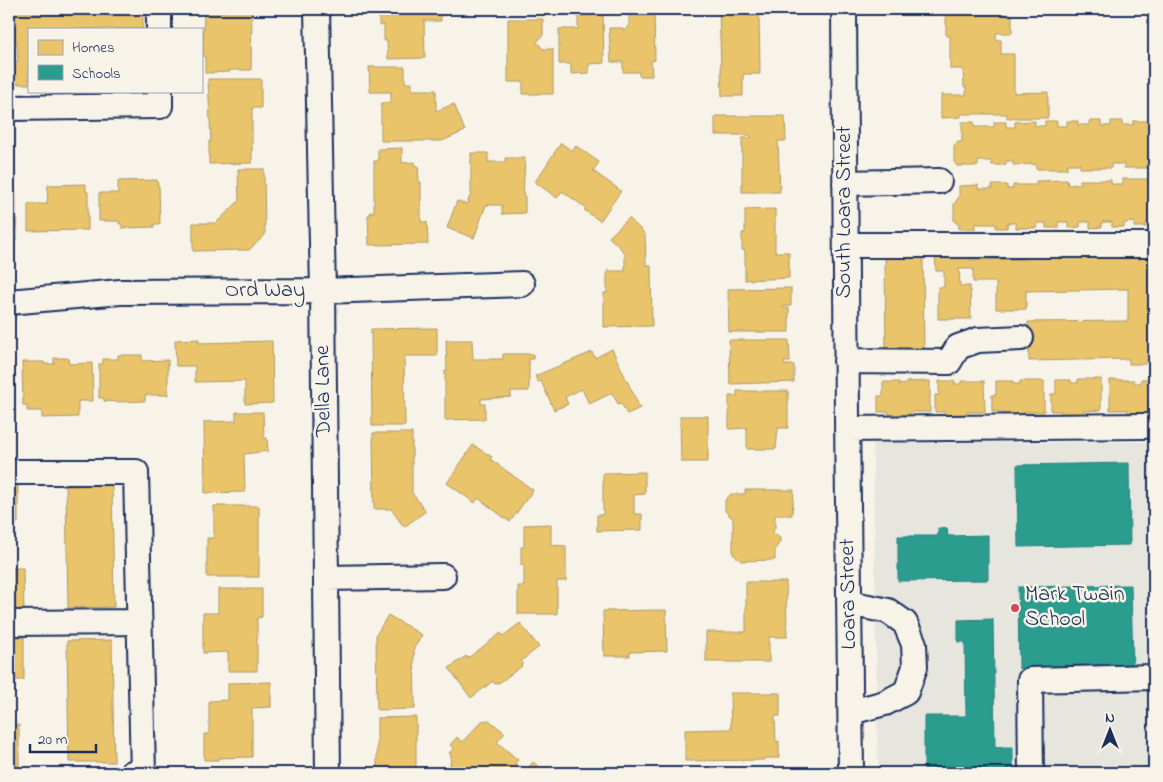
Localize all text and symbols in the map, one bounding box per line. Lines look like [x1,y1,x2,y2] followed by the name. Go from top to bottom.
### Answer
[28,28,202,92] legend
[72,37,115,59] text: Homes
[72,63,121,85] text: Schools
[829,125,861,298] street label: South Loara Street
[225,275,305,308] street label: Ord Way
[307,345,341,438] street label: Della Lane
[832,538,866,650] street label: Loara Street
[1025,579,1125,636] place label: Mark Twain School
[1009,602,1021,614] marker: Mark Twain School
[1086,704,1136,754] north arrow
[1105,708,1115,729] text: N
[30,722,96,754] scale bar
[38,729,68,751] text: 20 m

